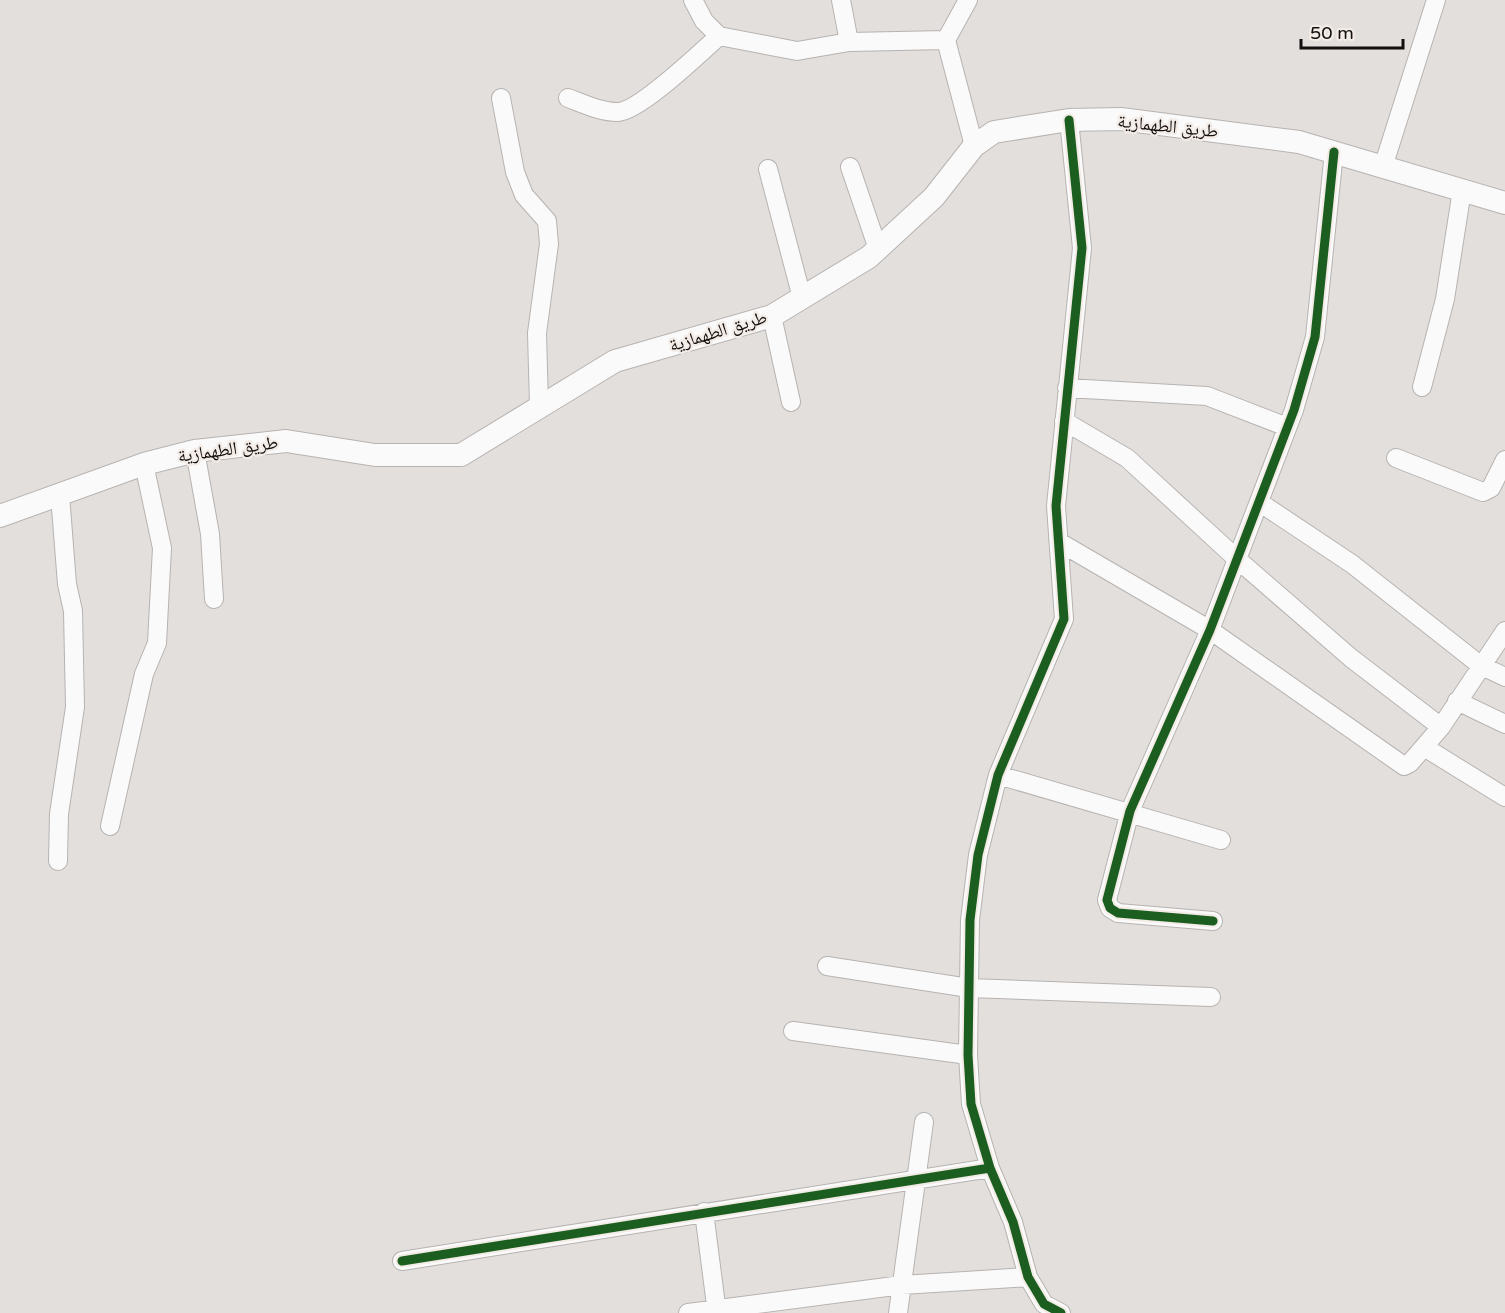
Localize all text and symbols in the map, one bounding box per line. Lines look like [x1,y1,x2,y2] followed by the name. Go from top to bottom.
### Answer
[1301,12,1403,50] scale bar
[1310,22,1354,44] text: 50 m
[1117,110,1219,142] street label: طريق الطهمازية
[666,306,770,356] street label: طريق الطهمازية
[176,431,280,467] street label: طريق الطهمازية

